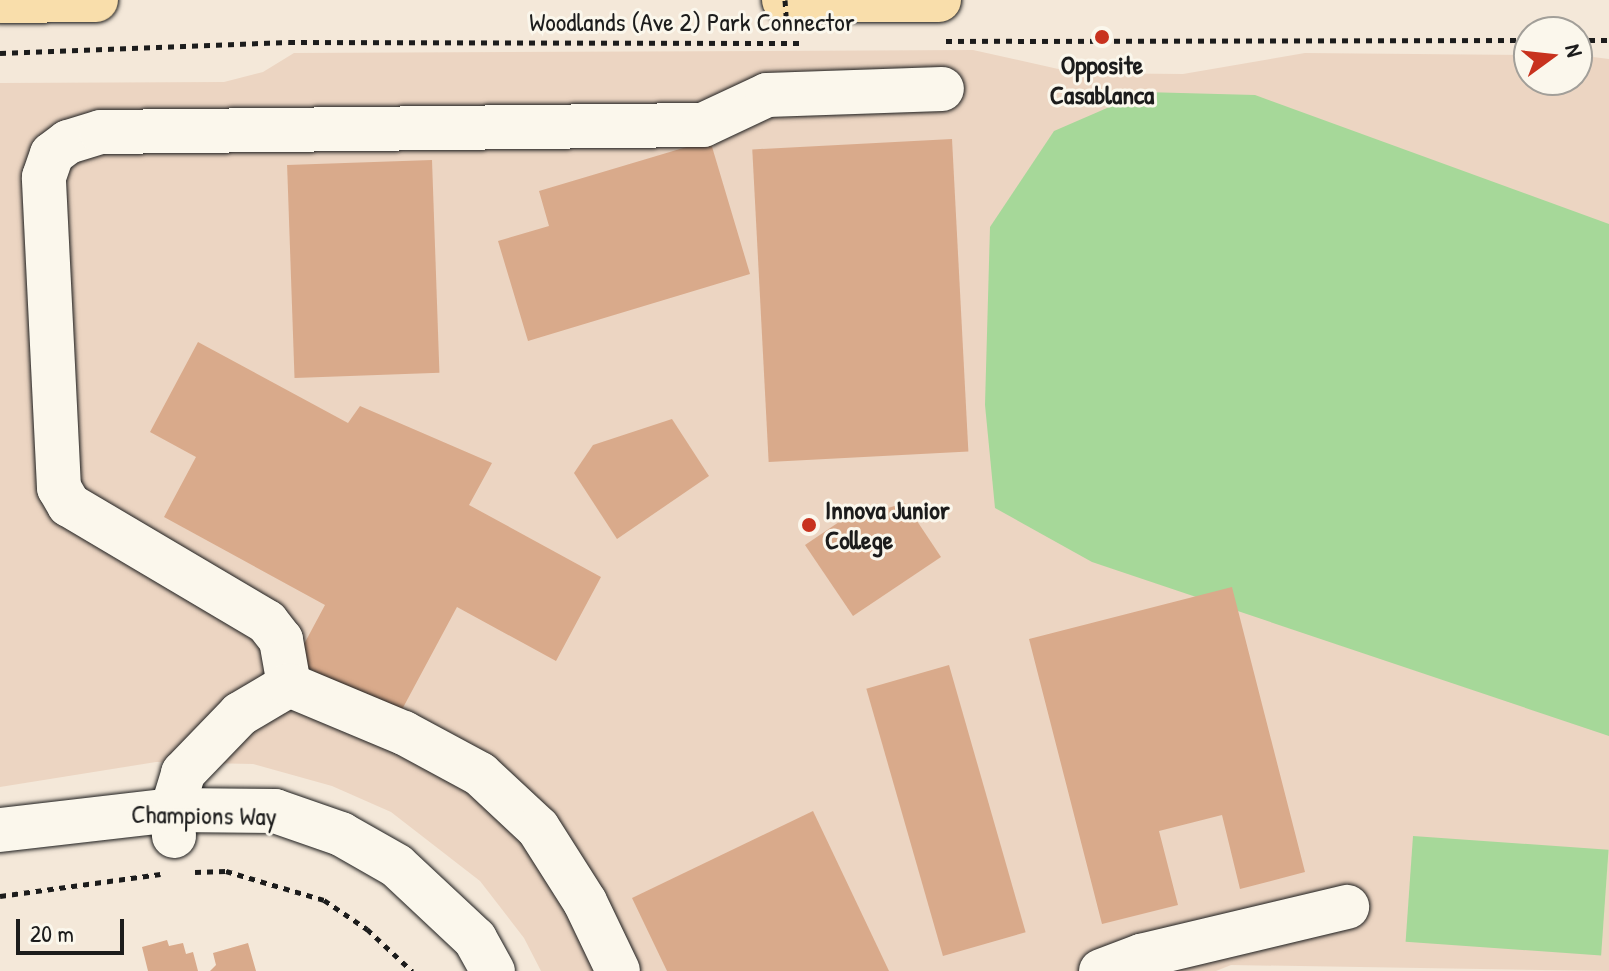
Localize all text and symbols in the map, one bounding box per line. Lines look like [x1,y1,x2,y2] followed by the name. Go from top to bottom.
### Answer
[529,6,855,38] street label: Woodlands (Ave 2) Park Connector
[1513,16,1593,96] north arrow
[1093,28,1111,46] marker: Opposite Casablanca
[1558,41,1590,60] text: N
[1050,49,1154,110] place label: Opposite Casablanca
[825,494,950,556] place label: Innova Junior College
[800,516,818,534] marker: Innova Junior College
[131,798,277,832] street label: Champions Way
[20,903,128,953] scale bar
[30,917,74,949] text: 20 m

